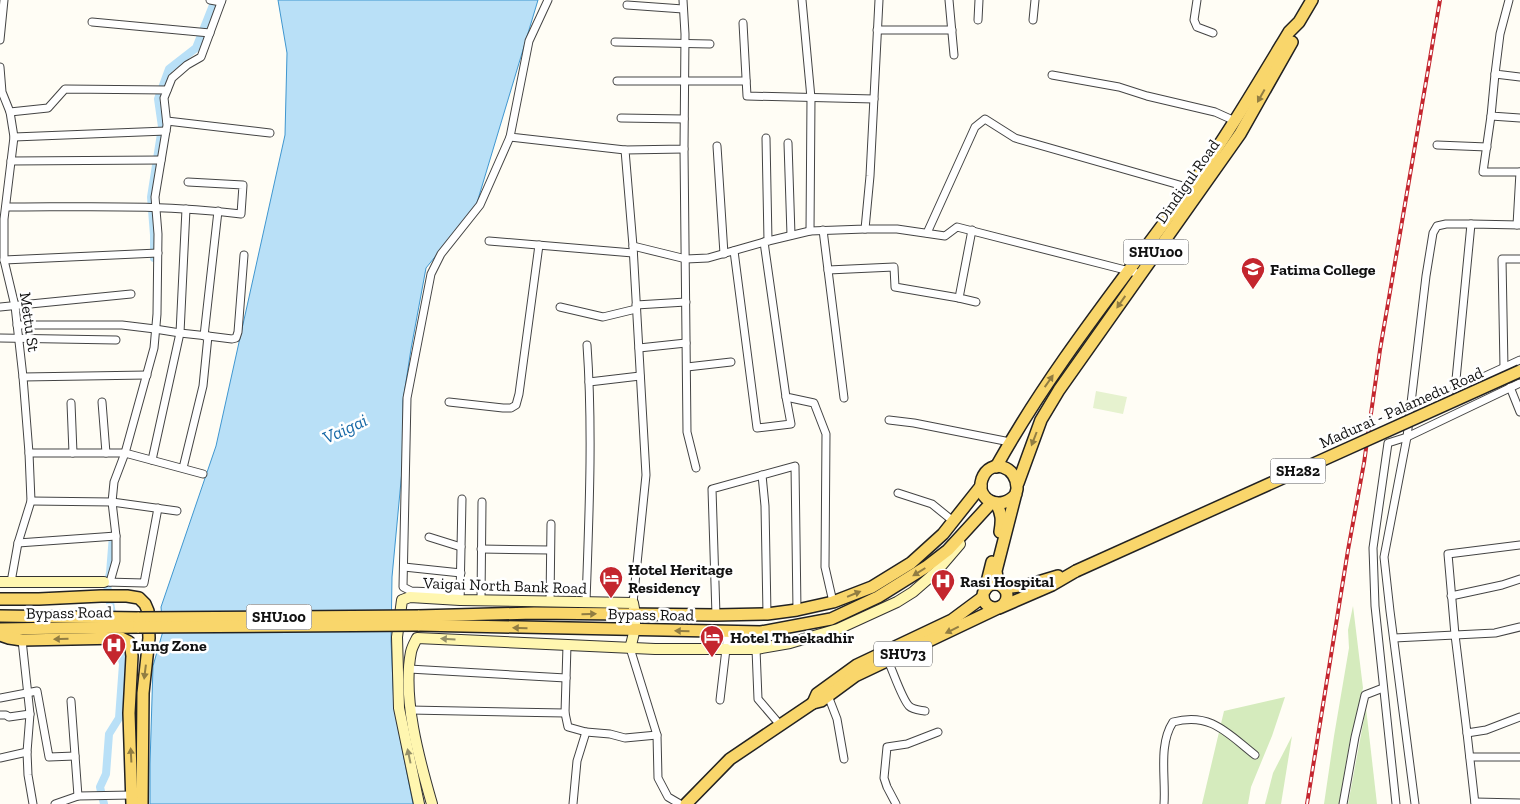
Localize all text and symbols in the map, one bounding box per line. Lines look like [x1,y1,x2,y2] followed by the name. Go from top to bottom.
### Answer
[1257,89,1266,103] one-way arrow
[1151,135,1223,227] street label: Dindigul Road
[1124,240,1188,264] road number: SHU100
[1240,256,1266,290] school or university icon: Fatima College
[1270,260,1376,279] place label: Fatima College
[16,291,43,353] street label: Mettu St
[1116,296,1126,309] one-way arrow
[1316,363,1486,452] street label: Madurai - Palamedu Road
[1044,374,1054,388] one-way arrow
[319,409,371,449] water label: Vaigai
[1030,432,1038,447] one-way arrow
[1270,458,1326,484] road number: SH282
[628,560,733,597] place label: Hotel Heritage Residency
[598,565,624,599] hotel icon: Hotel Heritage Residency
[912,567,926,577] one-way arrow
[930,568,956,602] hospital icon: Rasi Hospital
[960,572,1054,591] place label: Rasi Hospital
[422,573,587,598] street label: Vaigai North Bank Road
[847,590,862,598] one-way arrow
[26,602,113,623] street label: Bypass Road
[246,604,312,630] road number: SHU100
[608,604,694,625] street label: Bypass Road
[582,610,598,618] one-way arrow
[512,624,528,632] one-way arrow
[699,624,725,658] hotel icon: Hotel Theekadhir
[674,627,690,635] one-way arrow
[945,627,959,635] one-way arrow
[730,628,854,647] place label: Hotel Theekadhir
[101,632,127,666] hospital icon: Lung Zone
[53,635,69,643] one-way arrow
[440,635,456,643] one-way arrow
[132,636,207,655] place label: Lung Zone
[874,642,932,666] road number: SHU73
[141,665,149,681] one-way arrow
[126,747,134,763] one-way arrow
[405,749,413,764] one-way arrow

